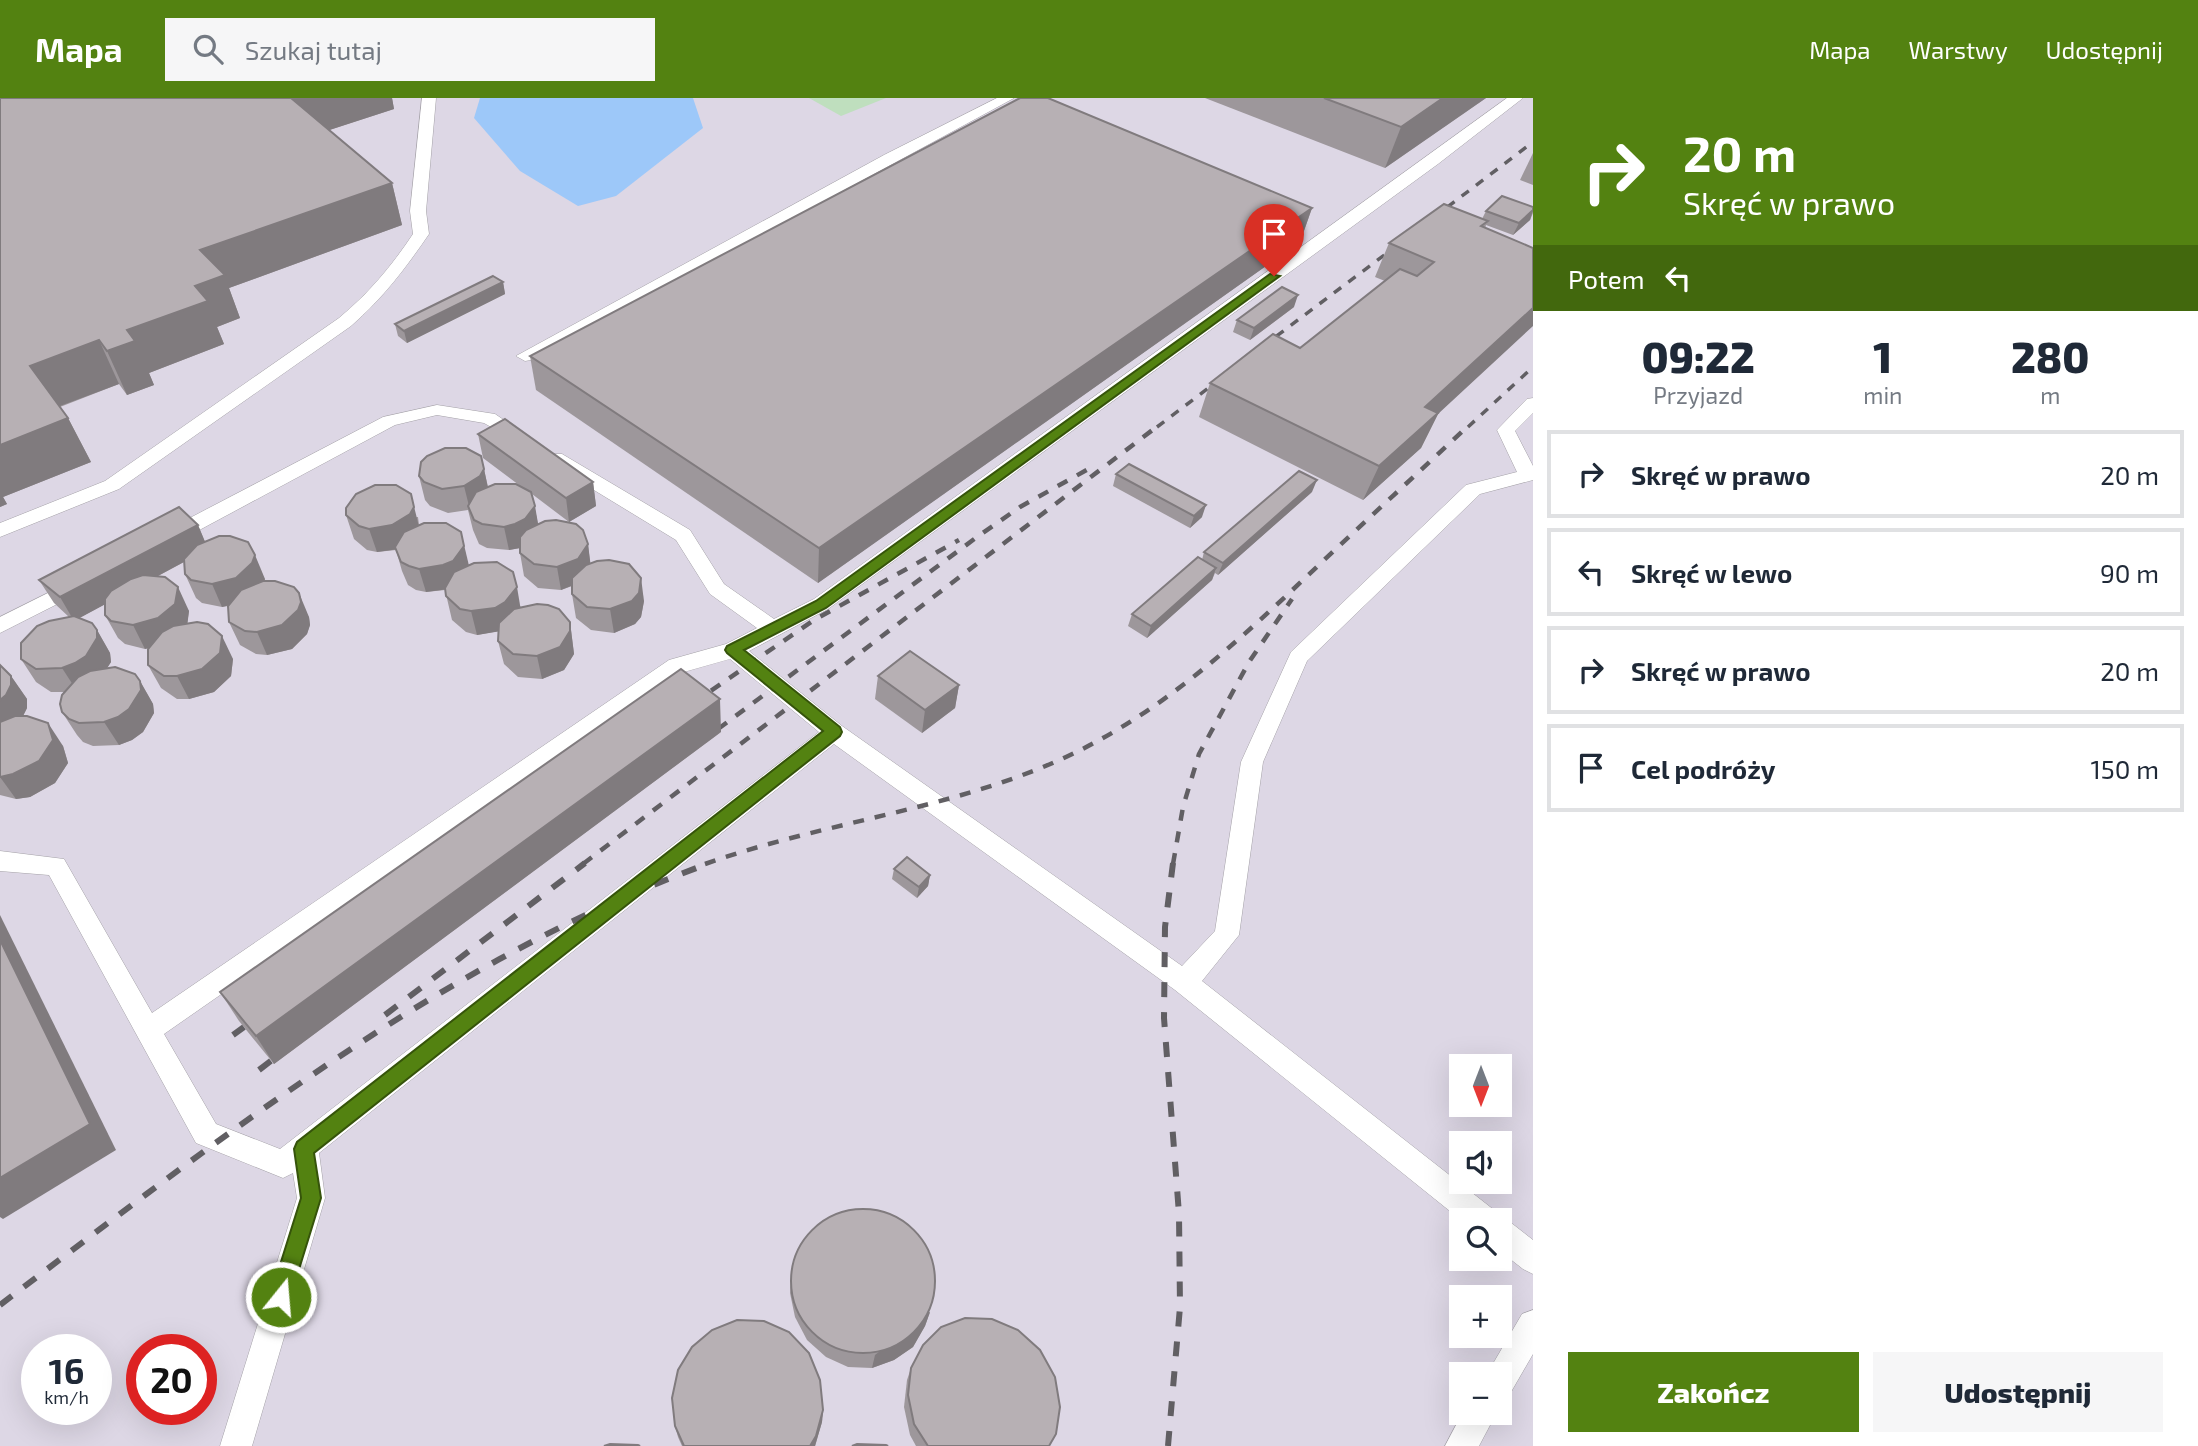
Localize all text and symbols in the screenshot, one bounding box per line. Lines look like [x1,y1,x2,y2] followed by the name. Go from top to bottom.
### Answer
[165,18,655,81] search box
[35,29,123,69] text: Mapa
[189,30,227,68] icon: search
[245,34,382,65] text: Szukaj tutaj
[1809,35,1871,64] text: Mapa
[1909,35,2008,64] text: Warstwy
[2046,35,2163,64] text: Udostępnij
[1683,123,1796,182] text: 20 m
[1568,126,1659,217] icon: right
[1683,183,1895,221] text: Skręć w prawo
[1244,204,1304,276] pin
[1255,215,1293,253] icon: arrive
[1659,259,1697,297] icon: left
[1568,263,1645,294] text: Potem
[1642,331,1755,381] text: 09:22
[1873,331,1892,381] text: 1
[2011,331,2089,381] text: 280
[1653,381,1743,409] text: Przyjazd
[1863,381,1902,409] text: min
[2040,381,2060,409] text: m
[1572,455,1610,493] icon: right
[1631,459,1811,490] text: Skręć w prawo
[2100,459,2159,490] text: 20 m
[1572,553,1610,591] icon: left
[1631,557,1792,588] text: Skręć w lewo
[2100,557,2159,588] text: 90 m
[1572,651,1610,689] icon: right
[1631,655,1811,686] text: Skręć w prawo
[2100,655,2159,686] text: 20 m
[1572,749,1610,787] icon: arrive
[1631,753,1776,784] text: Cel podróży
[2090,753,2159,784] text: 150 m
[1449,1054,1512,1116] north arrow
[1449,1054,1512,1425] map controls
[1449,1131,1512,1194] button: sound
[1449,1208,1512,1271] button: search
[244,1260,318,1334] position arrow
[1449,1285,1512,1348] button: +
[126,1334,217,1425] speed limit sign: 20
[49,1349,84,1391] text: 16
[1568,1352,1859,1432] button: Zakończ
[1873,1352,2163,1432] button: Udostępnij
[1449,1362,1512,1425] button: −
[44,1386,89,1408] text: km/h

